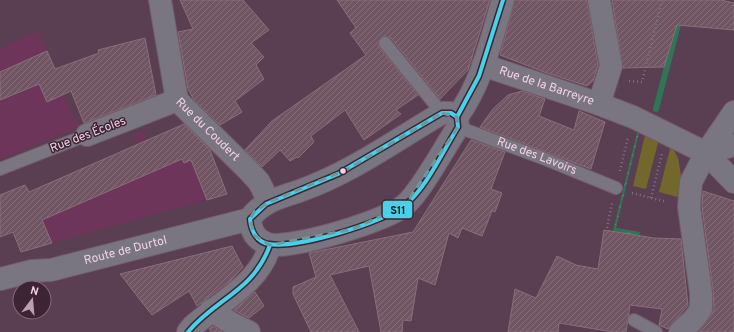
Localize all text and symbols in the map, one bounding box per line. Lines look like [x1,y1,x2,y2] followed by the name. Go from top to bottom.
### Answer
[497,63,596,110] street label: Rue de la Barreyre
[172,95,243,165] street label: Rue du Coudert
[48,113,128,157] street label: Rue des Écoles
[494,134,579,179] street label: Rue des Lavoirs
[338,166,348,176] unlabelled marker
[382,200,413,219] line badge: S11
[390,204,406,218] text: S11
[82,233,169,269] street label: Route de Durtol
[12,280,52,320] north arrow
[29,284,40,299] text: N

